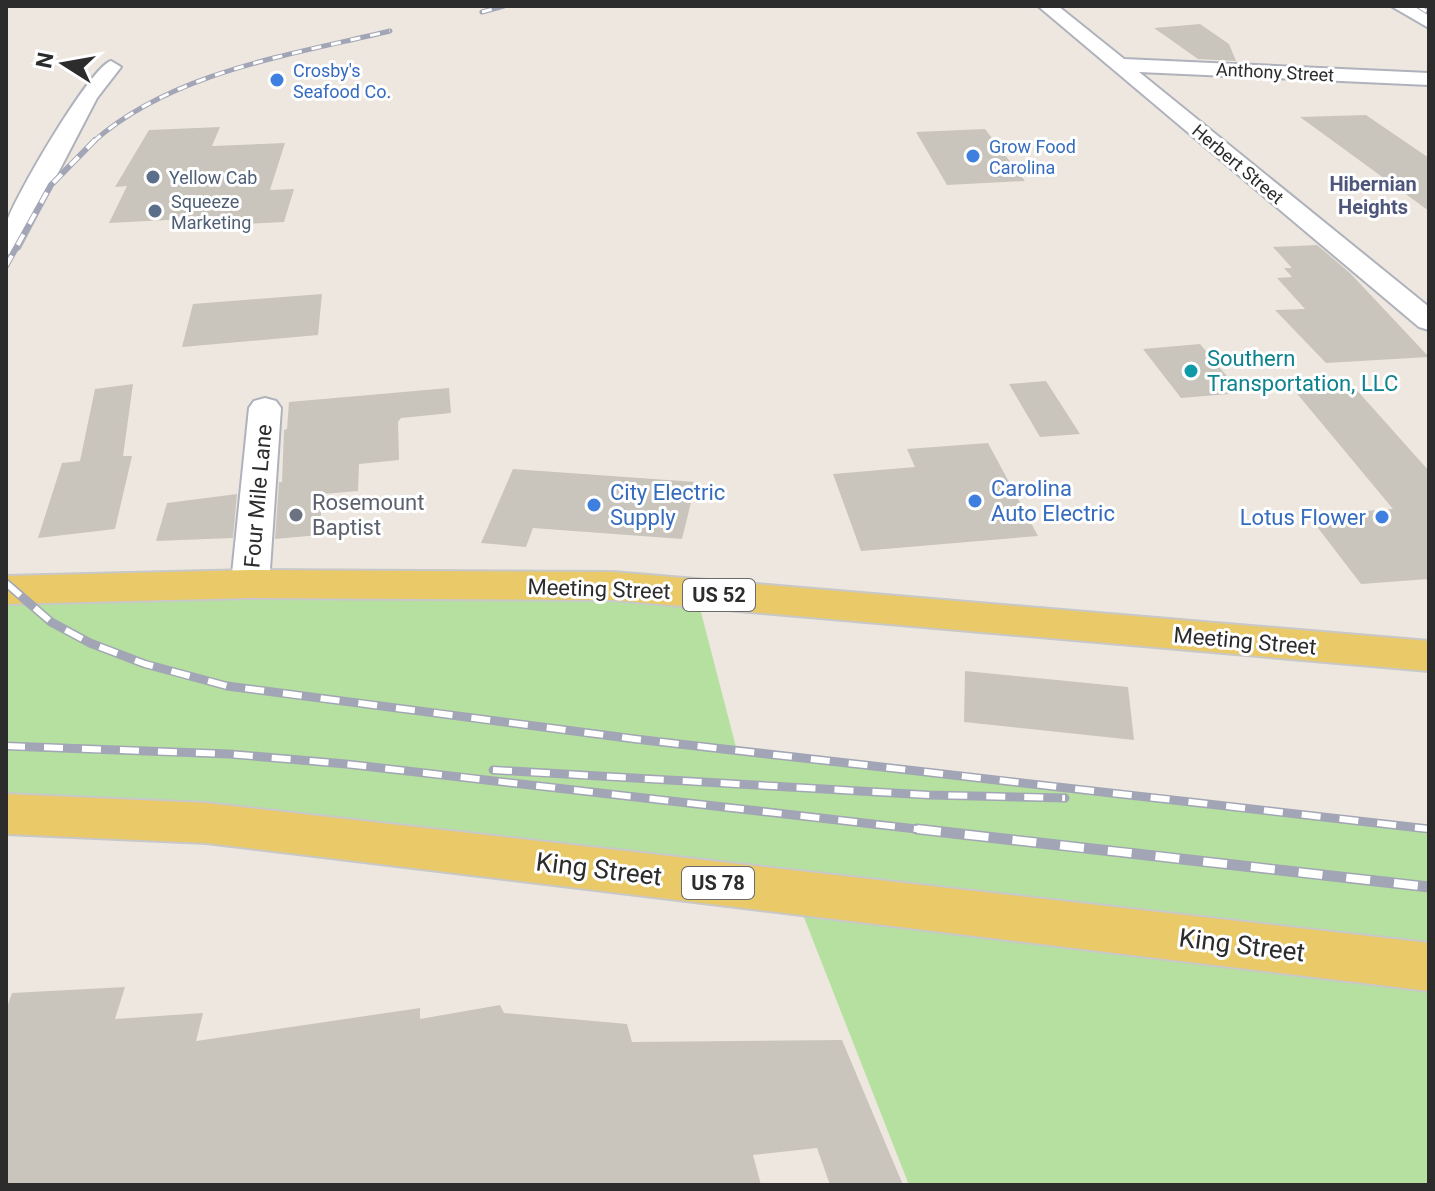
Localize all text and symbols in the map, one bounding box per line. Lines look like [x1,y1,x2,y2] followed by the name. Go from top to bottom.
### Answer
[24,24,104,104] north arrow
[31,50,59,70] text: N
[1215,58,1335,86] street label: Anthony Street
[293,60,391,102] place label: Crosby's Seafood Co.
[268,71,286,89] marker: Crosby's Seafood Co.
[1188,120,1288,208] street label: Herbert Street
[989,136,1076,178] place label: Grow Food Carolina
[964,147,982,165] marker: Grow Food Carolina
[169,167,257,188] place label: Yellow Cab
[144,168,162,186] marker: Yellow Cab
[1329,172,1417,219] district label: Hibernian Heights
[171,191,251,233] place label: Squeeze Marketing
[146,202,164,220] marker: Squeeze Marketing
[1207,346,1398,396] place label: Southern Transportation, LLC
[1182,362,1200,380] marker: Southern Transportation, LLC
[239,423,277,569] street label: Four Mile Lane
[991,476,1115,526] place label: Carolina Auto Electric
[610,480,725,530] place label: City Electric Supply
[312,490,424,540] place label: Rosemount Baptist
[966,492,984,510] marker: Carolina Auto Electric
[585,496,603,514] marker: City Electric Supply
[1240,505,1367,530] place label: Lotus Flower
[287,506,305,524] marker: Rosemount Baptist
[1373,508,1391,526] marker: Lotus Flower
[527,574,671,604] street label: Meeting Street
[683,579,755,611] road number: US 52
[1173,622,1317,660] street label: Meeting Street
[534,846,664,892] street label: King Street
[682,867,754,899] road number: US 78
[1177,922,1307,968] street label: King Street

